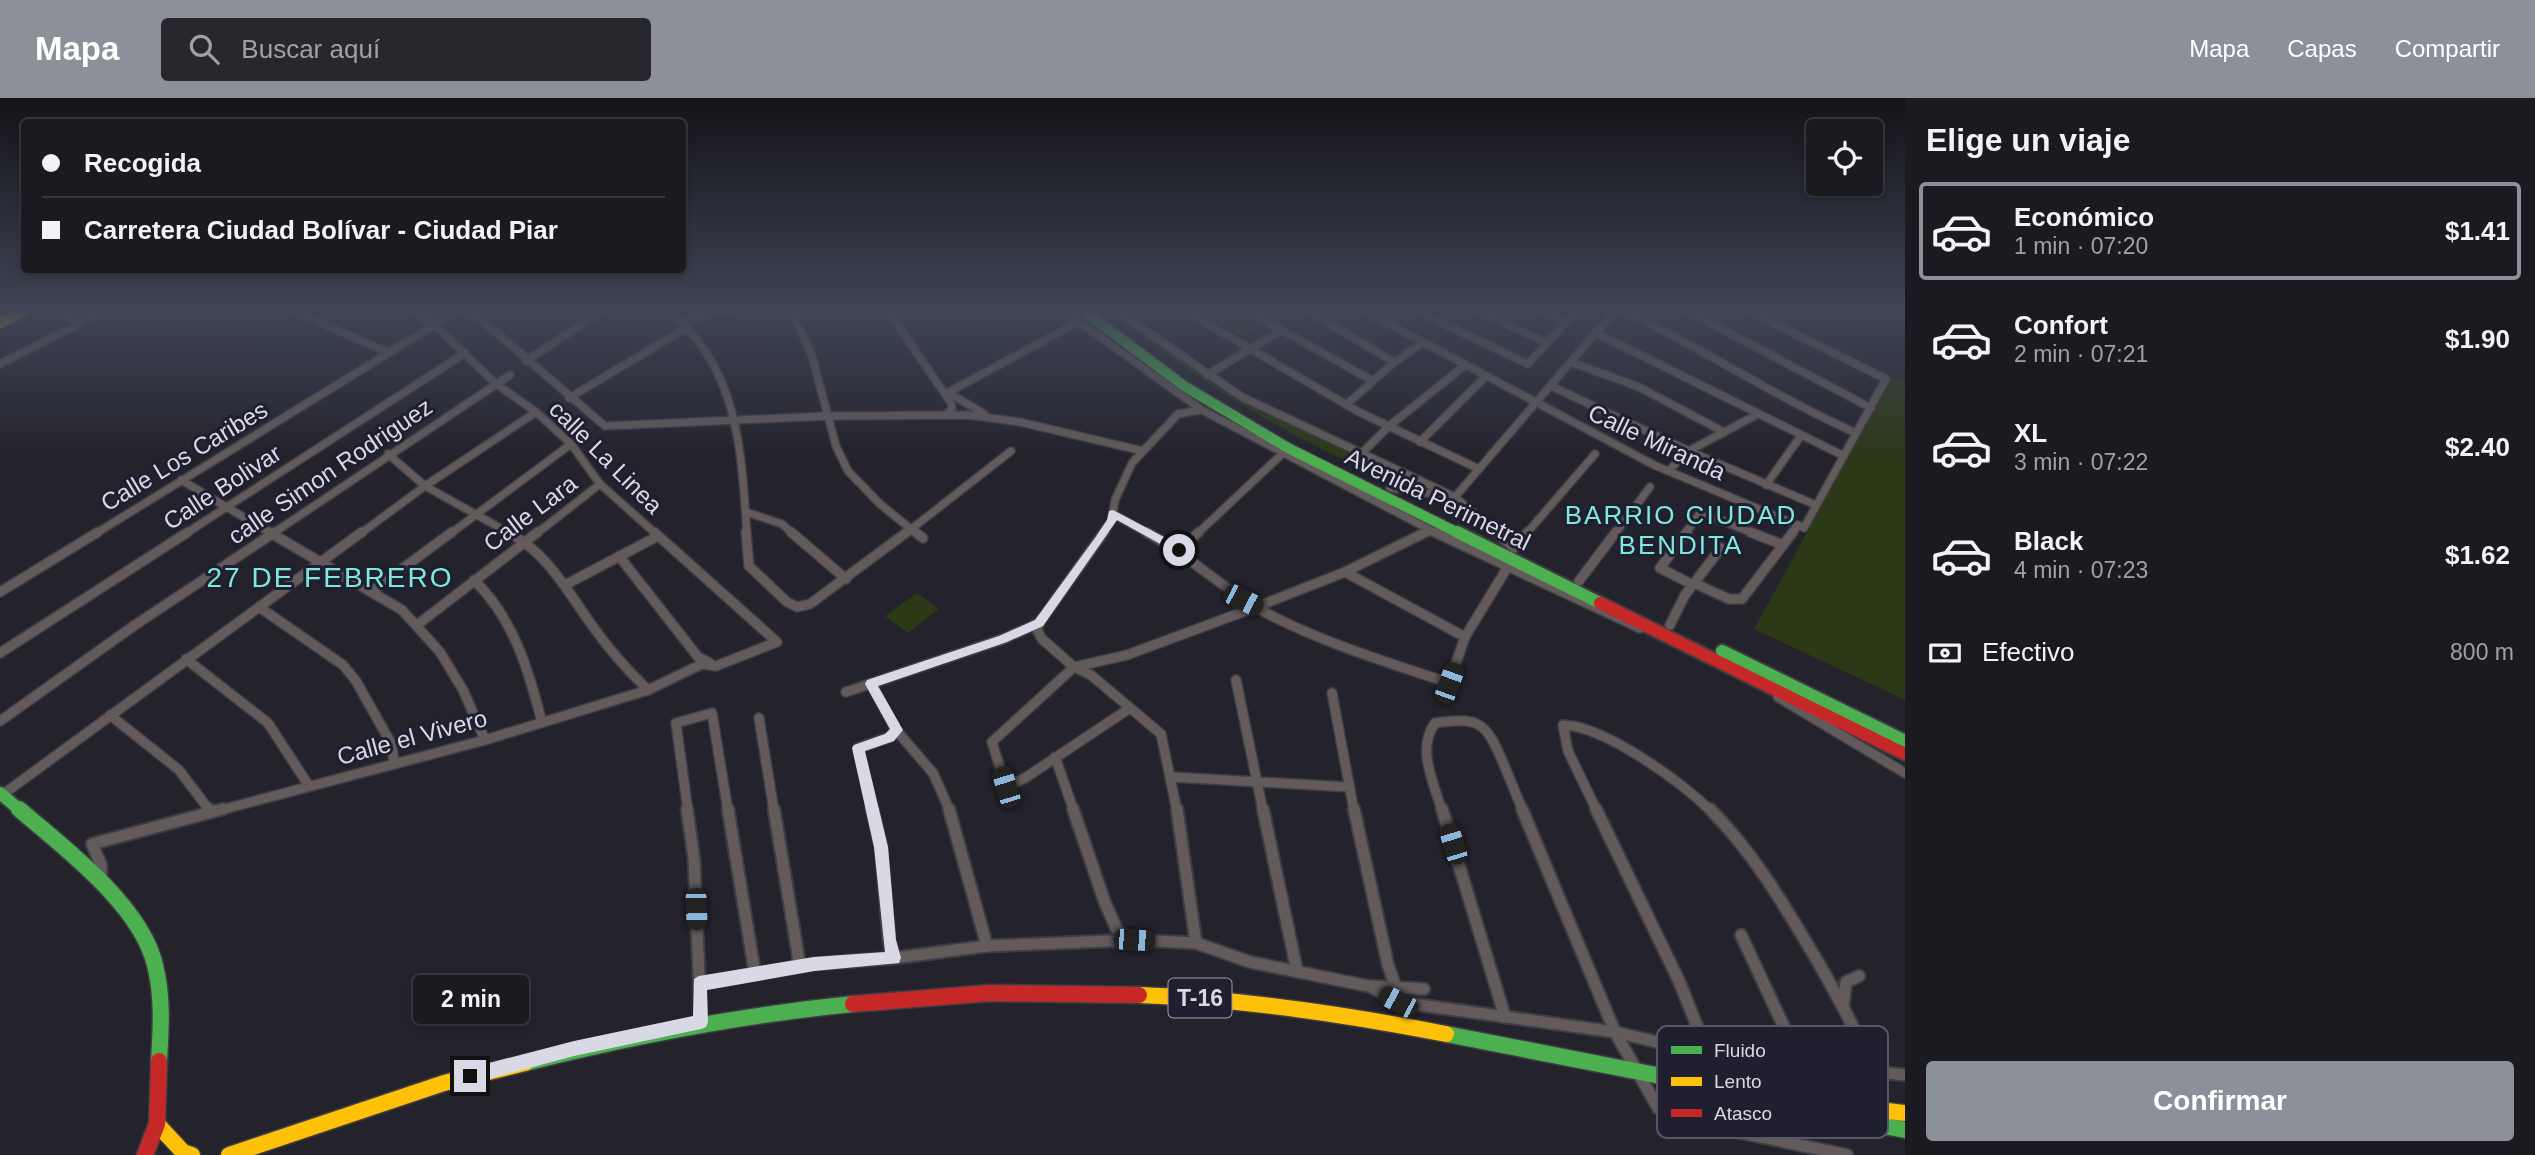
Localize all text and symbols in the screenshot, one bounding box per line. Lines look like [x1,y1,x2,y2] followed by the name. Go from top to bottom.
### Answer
[161,18,651,81] search box
[35,30,119,67] text: Mapa
[185,30,223,68] icon: search
[241,34,380,64] text: Buscar aquí
[2189,35,2249,62] text: Mapa
[2287,35,2357,62] text: Capas
[2395,35,2500,62] text: Compartir
[1806,119,1883,196] map controls
[1806,119,1883,196] button: locate
[1926,122,2131,158] text: Elige un viaje
[84,148,201,178] text: Recogida
[1930,200,1993,263] icon: car
[2014,202,2154,232] text: Económico
[84,215,558,245] text: Carretera Ciudad Bolívar - Ciudad Piar
[2445,216,2510,246] text: $1.41
[2014,233,2148,259] text: 1 min · 07:20
[1930,308,1993,371] icon: car
[2014,310,2108,340] text: Confort
[2445,324,2510,354] text: $1.90
[2014,341,2148,367] text: 2 min · 07:21
[223,393,437,549] street label: calle Simon Rodriguez
[544,395,668,519] street label: calle La Linea
[96,396,272,516] street label: Calle Los Caribes
[1584,398,1730,486] street label: Calle Miranda
[1930,416,1993,479] icon: car
[2014,418,2047,448] text: XL
[2445,432,2510,462] text: $2.40
[158,439,286,535] street label: Calle Bolivar
[1341,443,1535,555] street label: Avenida Perimetral
[2014,449,2148,475] text: 3 min · 07:22
[478,469,582,557] street label: Calle Lara
[1565,500,1797,560] district label: BARRIO CIUDAD BENDITA
[1930,524,1993,587] icon: car
[2014,526,2083,556] text: Black
[1163,534,1195,566] route start
[2445,540,2510,570] text: $1.62
[2014,557,2148,583] text: 4 min · 07:23
[207,562,453,593] district label: 27 DE FEBRERO
[1220,581,1267,619] car
[1926,634,1964,672] icon: cash
[1982,637,2075,667] text: Efectivo
[2450,639,2514,665] text: 800 m
[1432,660,1467,706] car
[334,704,490,770] street label: Calle el Vivero
[990,764,1023,810] car
[1437,821,1470,867] car
[685,888,708,930] car
[1113,928,1156,952] car
[412,974,528,1024] callout: 2 min
[1168,978,1232,1018] road number: T-16
[1375,983,1422,1021] car
[441,986,501,1012] text: 2 min
[1657,1026,1888,1138] legend
[1714,1040,1766,1061] text: Fluido
[454,1060,486,1092] route end
[1926,1061,2514,1141] button: Confirmar
[1714,1071,1762,1092] text: Lento
[1714,1103,1772,1124] text: Atasco

